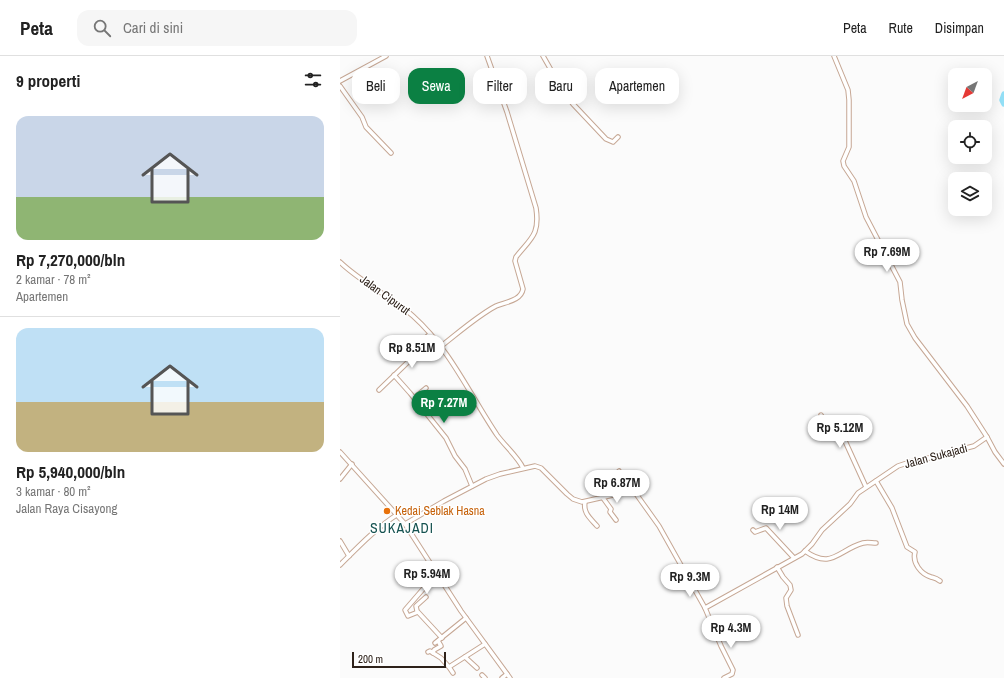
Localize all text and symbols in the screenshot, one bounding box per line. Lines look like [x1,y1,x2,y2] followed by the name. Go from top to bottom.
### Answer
[77,10,357,46] search box
[20,15,53,41] text: Peta
[91,17,113,39] icon: search
[123,17,183,38] text: Cari di sini
[843,19,867,37] text: Peta
[889,19,913,37] text: Rute
[935,19,984,37] text: Disimpan
[352,68,400,104] chip: Beli
[408,68,465,104] chip: Sewa
[473,68,527,104] chip: Filter
[535,68,587,104] chip: Baru
[595,68,679,104] chip: Apartemen
[948,68,992,112] north arrow
[948,68,992,216] map controls
[16,69,80,92] text: 9 properti
[302,69,324,91] icon: filters
[948,120,992,164] button: locate
[134,142,206,214] icon: home
[948,172,992,216] button: layers
[846,239,928,273] pin: Rp 7.69M
[864,243,910,260] text: Rp 7.69M
[16,248,125,271] text: Rp 7,270,000/bln
[16,271,91,288] text: 2 kamar · 78 m²
[357,271,414,319] street label: Jalan Cipurut
[16,288,68,305] text: Apartemen
[371,335,453,369] pin: Rp 8.51M
[389,339,435,356] text: Rp 8.51M
[134,354,206,426] icon: home
[403,390,485,424] pin: Rp 7.27M
[421,394,467,411] text: Rp 7.27M
[799,415,881,449] pin: Rp 5.12M
[817,419,863,436] text: Rp 5.12M
[903,440,969,472] street label: Jalan Sukajadi
[16,460,125,483] text: Rp 5,940,000/bln
[576,470,658,504] pin: Rp 6.87M
[594,474,640,491] text: Rp 6.87M
[16,483,91,500] text: 3 kamar · 80 m²
[747,497,813,531] pin: Rp 14M
[16,500,117,517] text: Jalan Raya Cisayong
[761,501,799,518] text: Rp 14M
[395,503,485,519] place label: Kedai Seblak Hasna
[382,506,392,516] marker: Kedai Seblak Hasna
[370,519,434,537] district label: SUKAJADI
[386,561,468,595] pin: Rp 5.94M
[653,564,727,598] pin: Rp 9.3M
[404,565,450,582] text: Rp 5.94M
[670,568,710,585] text: Rp 9.3M
[694,615,768,649] pin: Rp 4.3M
[711,619,751,636] text: Rp 4.3M
[352,650,446,669] scale bar
[358,652,383,666] text: 200 m

